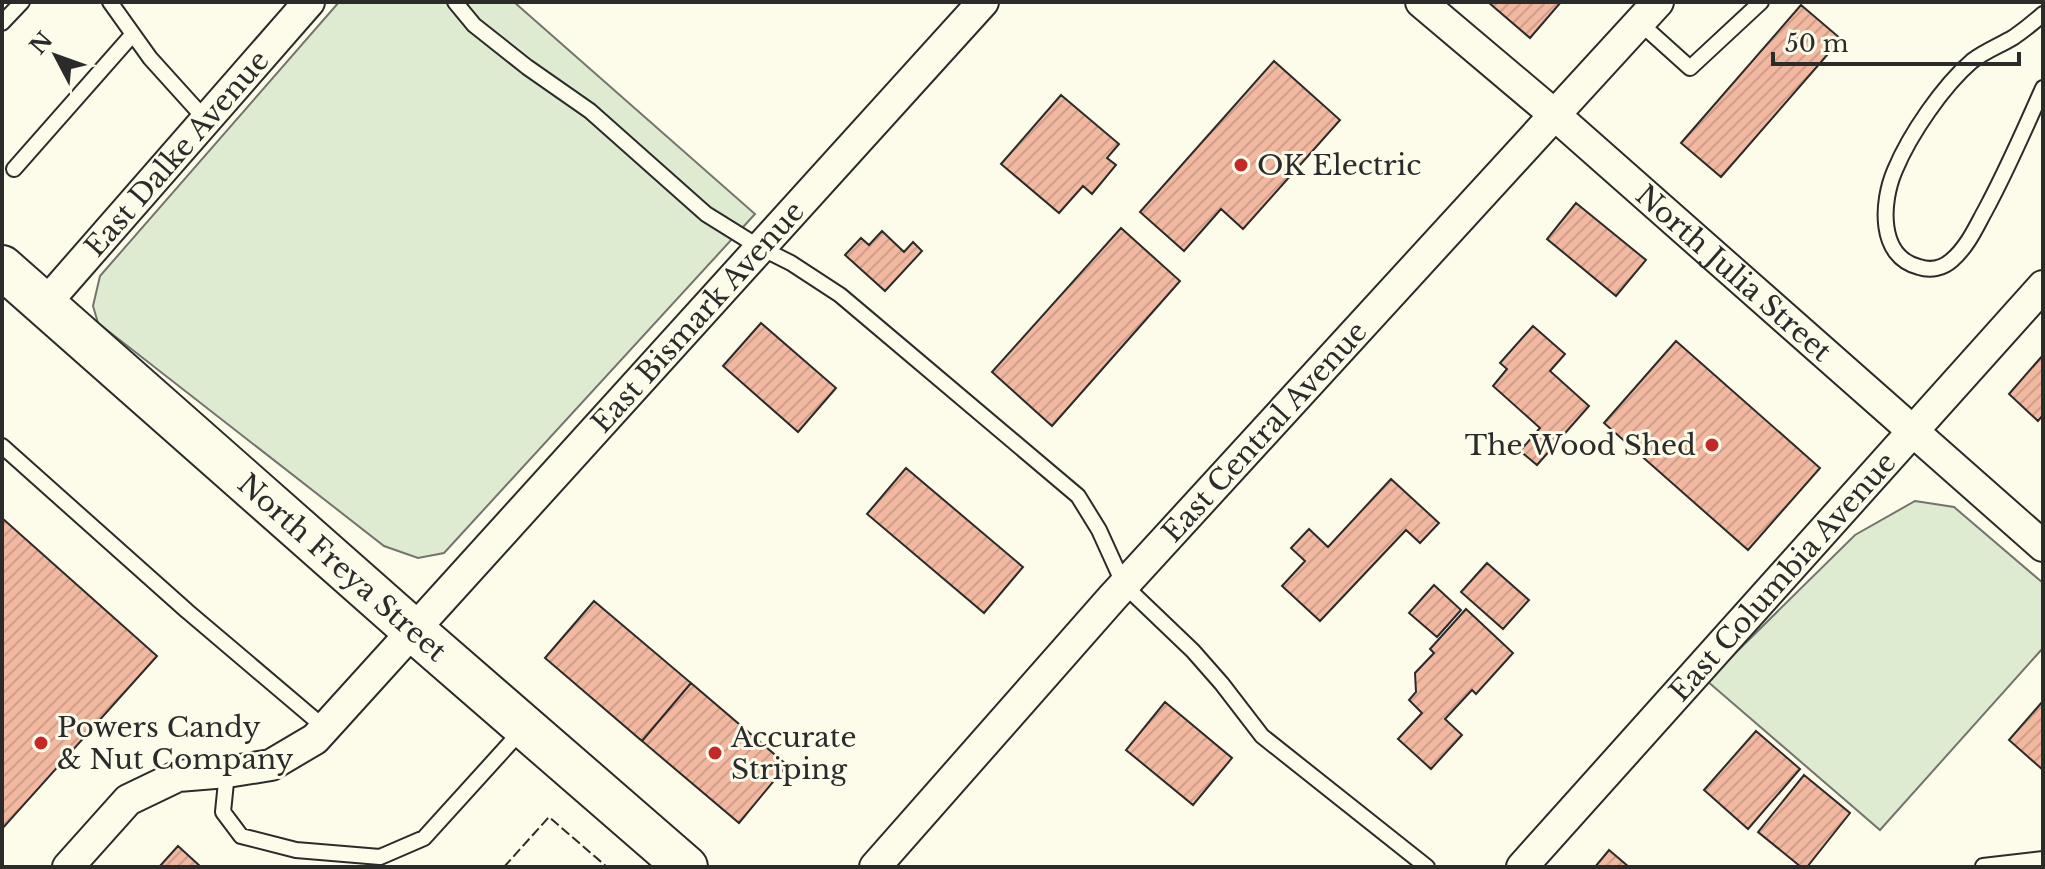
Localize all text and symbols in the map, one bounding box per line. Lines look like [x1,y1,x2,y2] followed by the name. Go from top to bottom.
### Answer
[16,16,96,96] north arrow
[1773,16,2019,66] scale bar
[24,26,58,60] text: N
[1785,29,1849,58] text: 50 m
[77,43,276,264] street label: East Dalke Avenue
[1257,148,1421,183] place label: OK Electric
[1232,156,1250,174] marker: OK Electric
[1629,177,1839,369] street label: North Julia Street
[584,194,811,440] street label: East Bismark Avenue
[1154,314,1374,549] street label: East Central Avenue
[1465,428,1696,463] place label: The Wood Shed
[1703,436,1721,454] marker: The Wood Shed
[1662,445,1903,708] street label: East Columbia Avenue
[231,466,454,669] street label: North Freya Street
[57,710,294,777] place label: Powers Candy & Nut Company
[730,720,856,787] place label: Accurate Striping
[32,734,50,752] marker: Powers Candy & Nut Company
[706,744,724,762] marker: Accurate Striping

